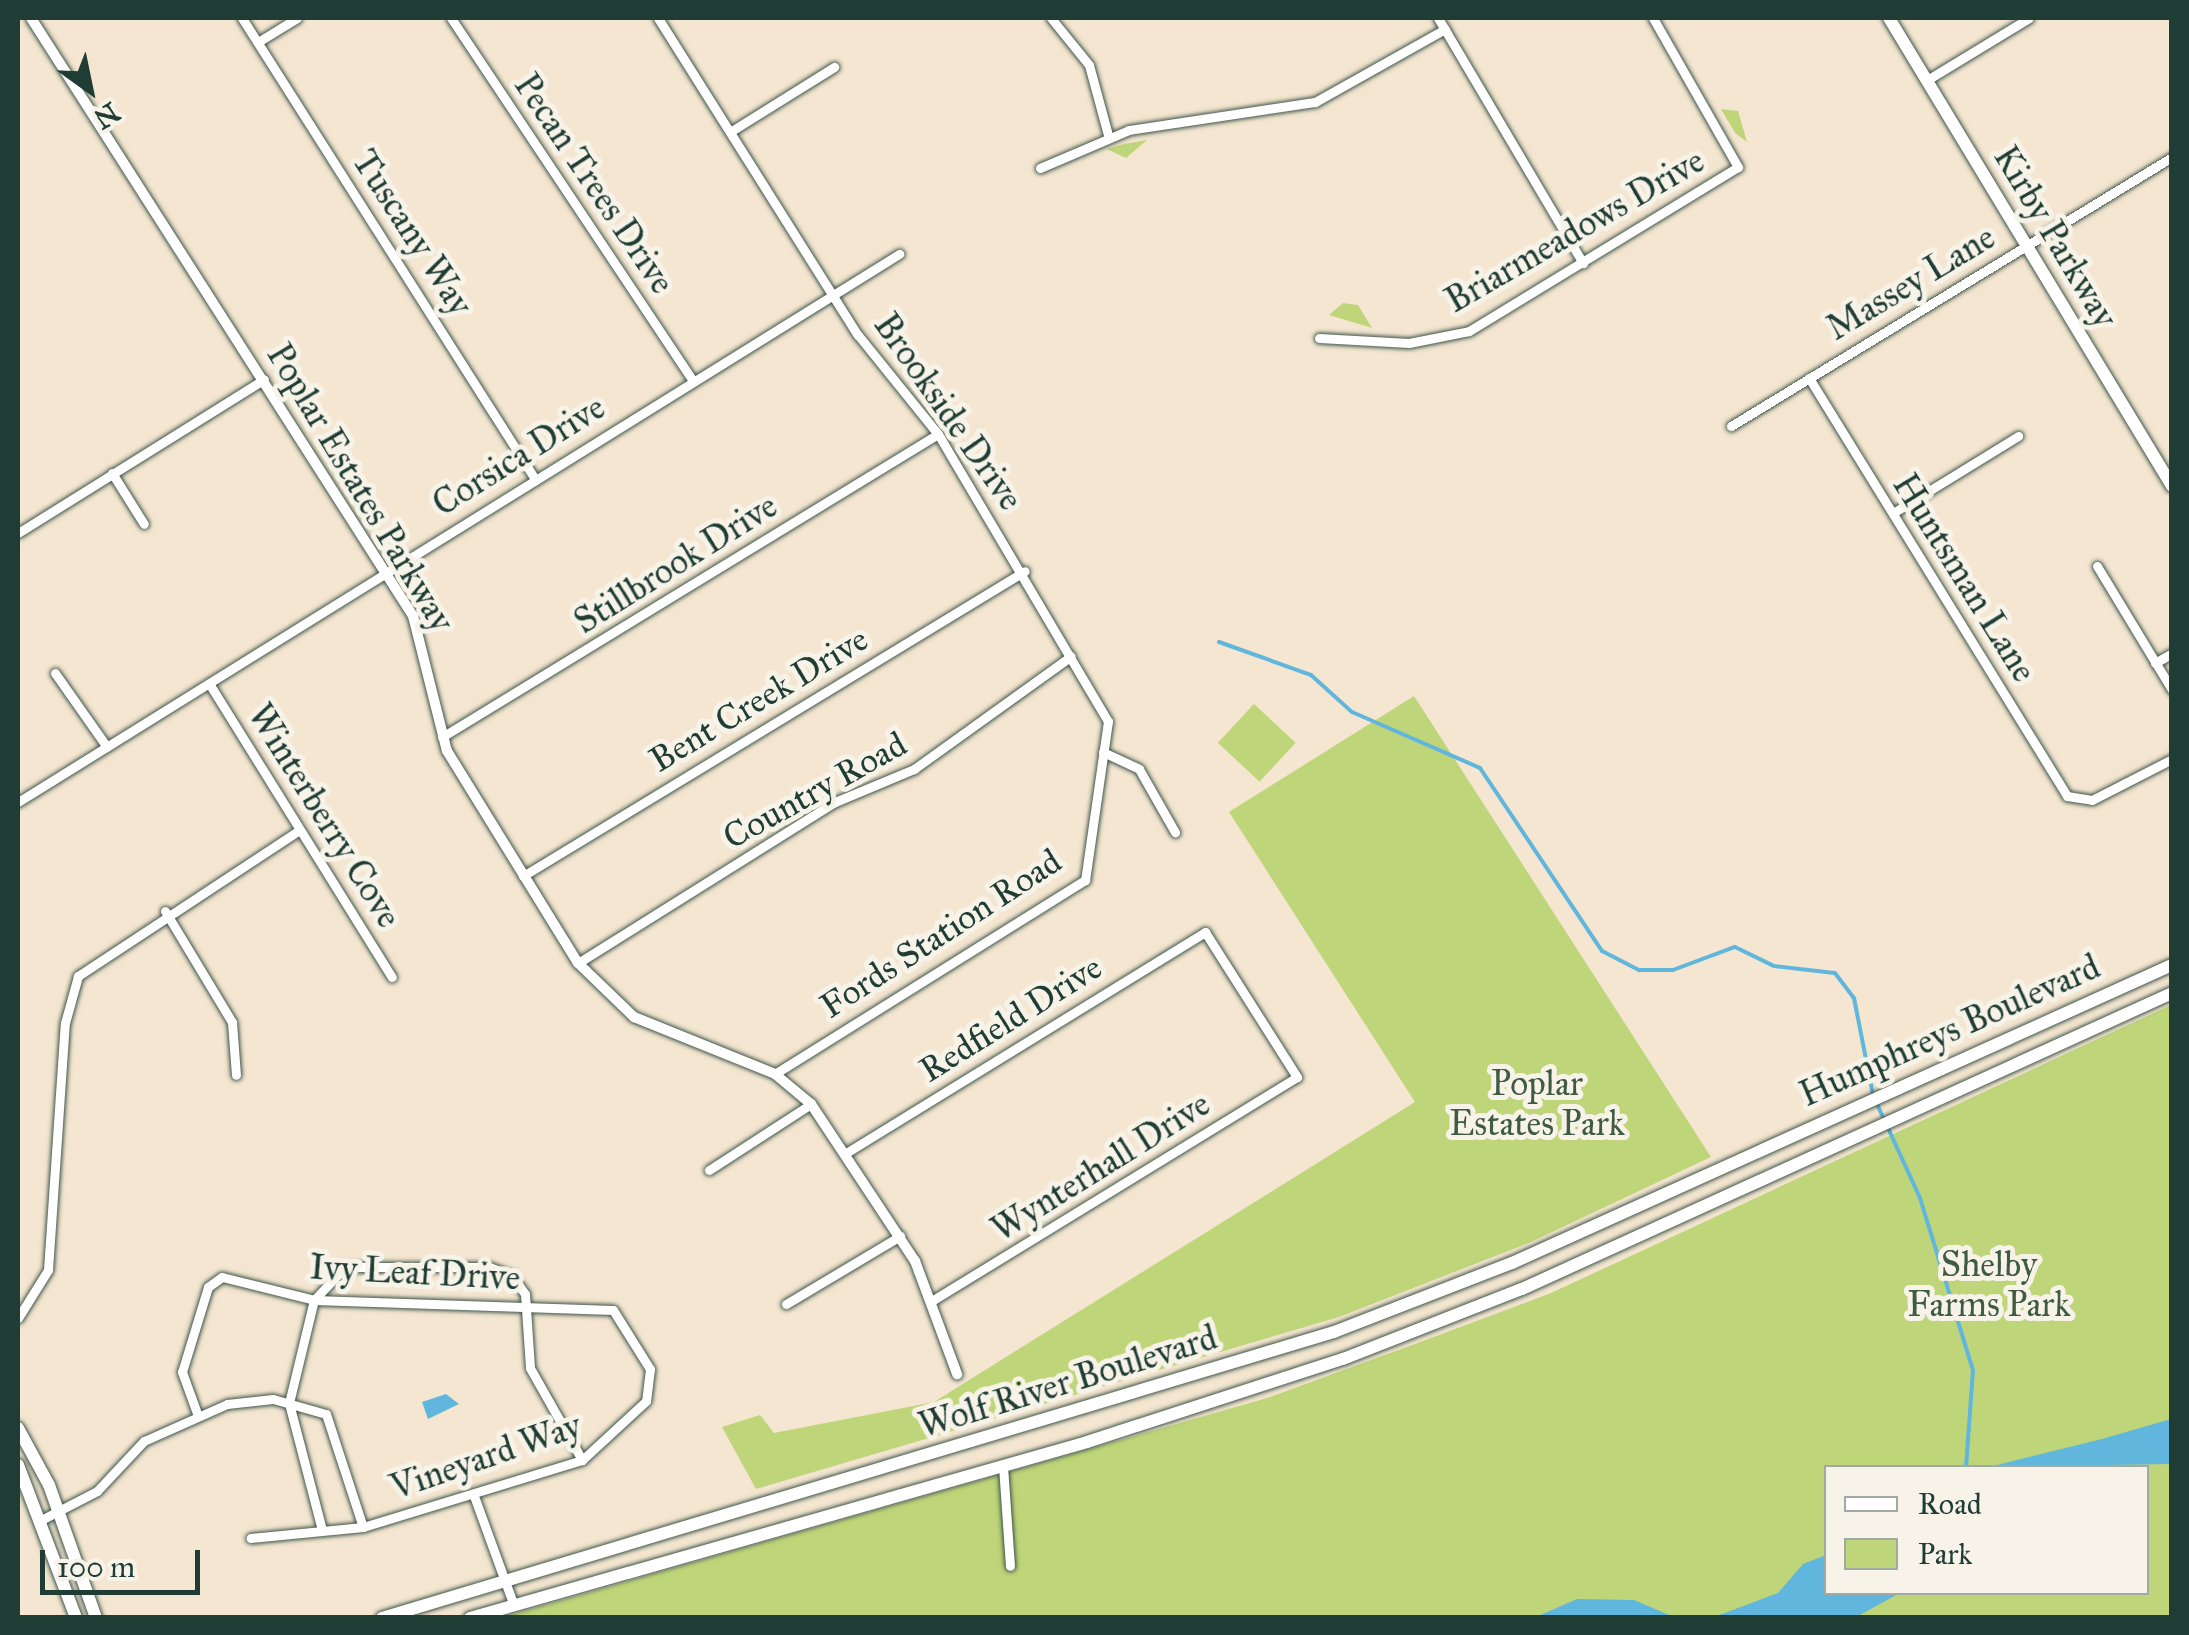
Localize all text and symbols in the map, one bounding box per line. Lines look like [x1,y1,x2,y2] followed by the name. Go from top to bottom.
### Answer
[40,40,140,140] north arrow
[505,66,683,302] street label: Pecan Trees Drive
[87,94,126,137] text: N
[1984,138,2126,336] street label: Kirby Parkway
[1438,140,1712,322] street label: Briarmeadows Drive
[343,142,481,324] street label: Tuscany Way
[1819,216,2003,350] street label: Massey Lane
[865,305,1031,519] street label: Brookside Drive
[257,336,463,640] street label: Poplar Estates Parkway
[425,387,613,525] street label: Corsica Drive
[1883,466,2045,690] street label: Huntsman Lane
[567,485,785,643] street label: Stillbrook Drive
[642,618,876,782] street label: Bent Creek Drive
[238,696,410,936] street label: Winterberry Cove
[716,723,914,859] street label: Country Road
[813,840,1069,1028] street label: Fords Station Road
[912,946,1110,1092] street label: Redfield Drive
[1793,946,2107,1116] street label: Humphreys Boulevard
[1449,1063,1625,1145] park label: Poplar Estates Park
[984,1083,1218,1251] street label: Wynterhall Drive
[1908,1244,2070,1326] park label: Shelby Farms Park
[309,1247,521,1299] street label: Ivy Leaf Drive
[914,1317,1222,1447] street label: Wolf River Boulevard
[385,1405,587,1509] street label: Vineyard Way
[1824,1465,2149,1595] legend
[1918,1486,1982,1522] text: Road
[45,1530,205,1592] scale bar
[1918,1536,1972,1572] text: Park
[57,1549,135,1585] text: 100 m

